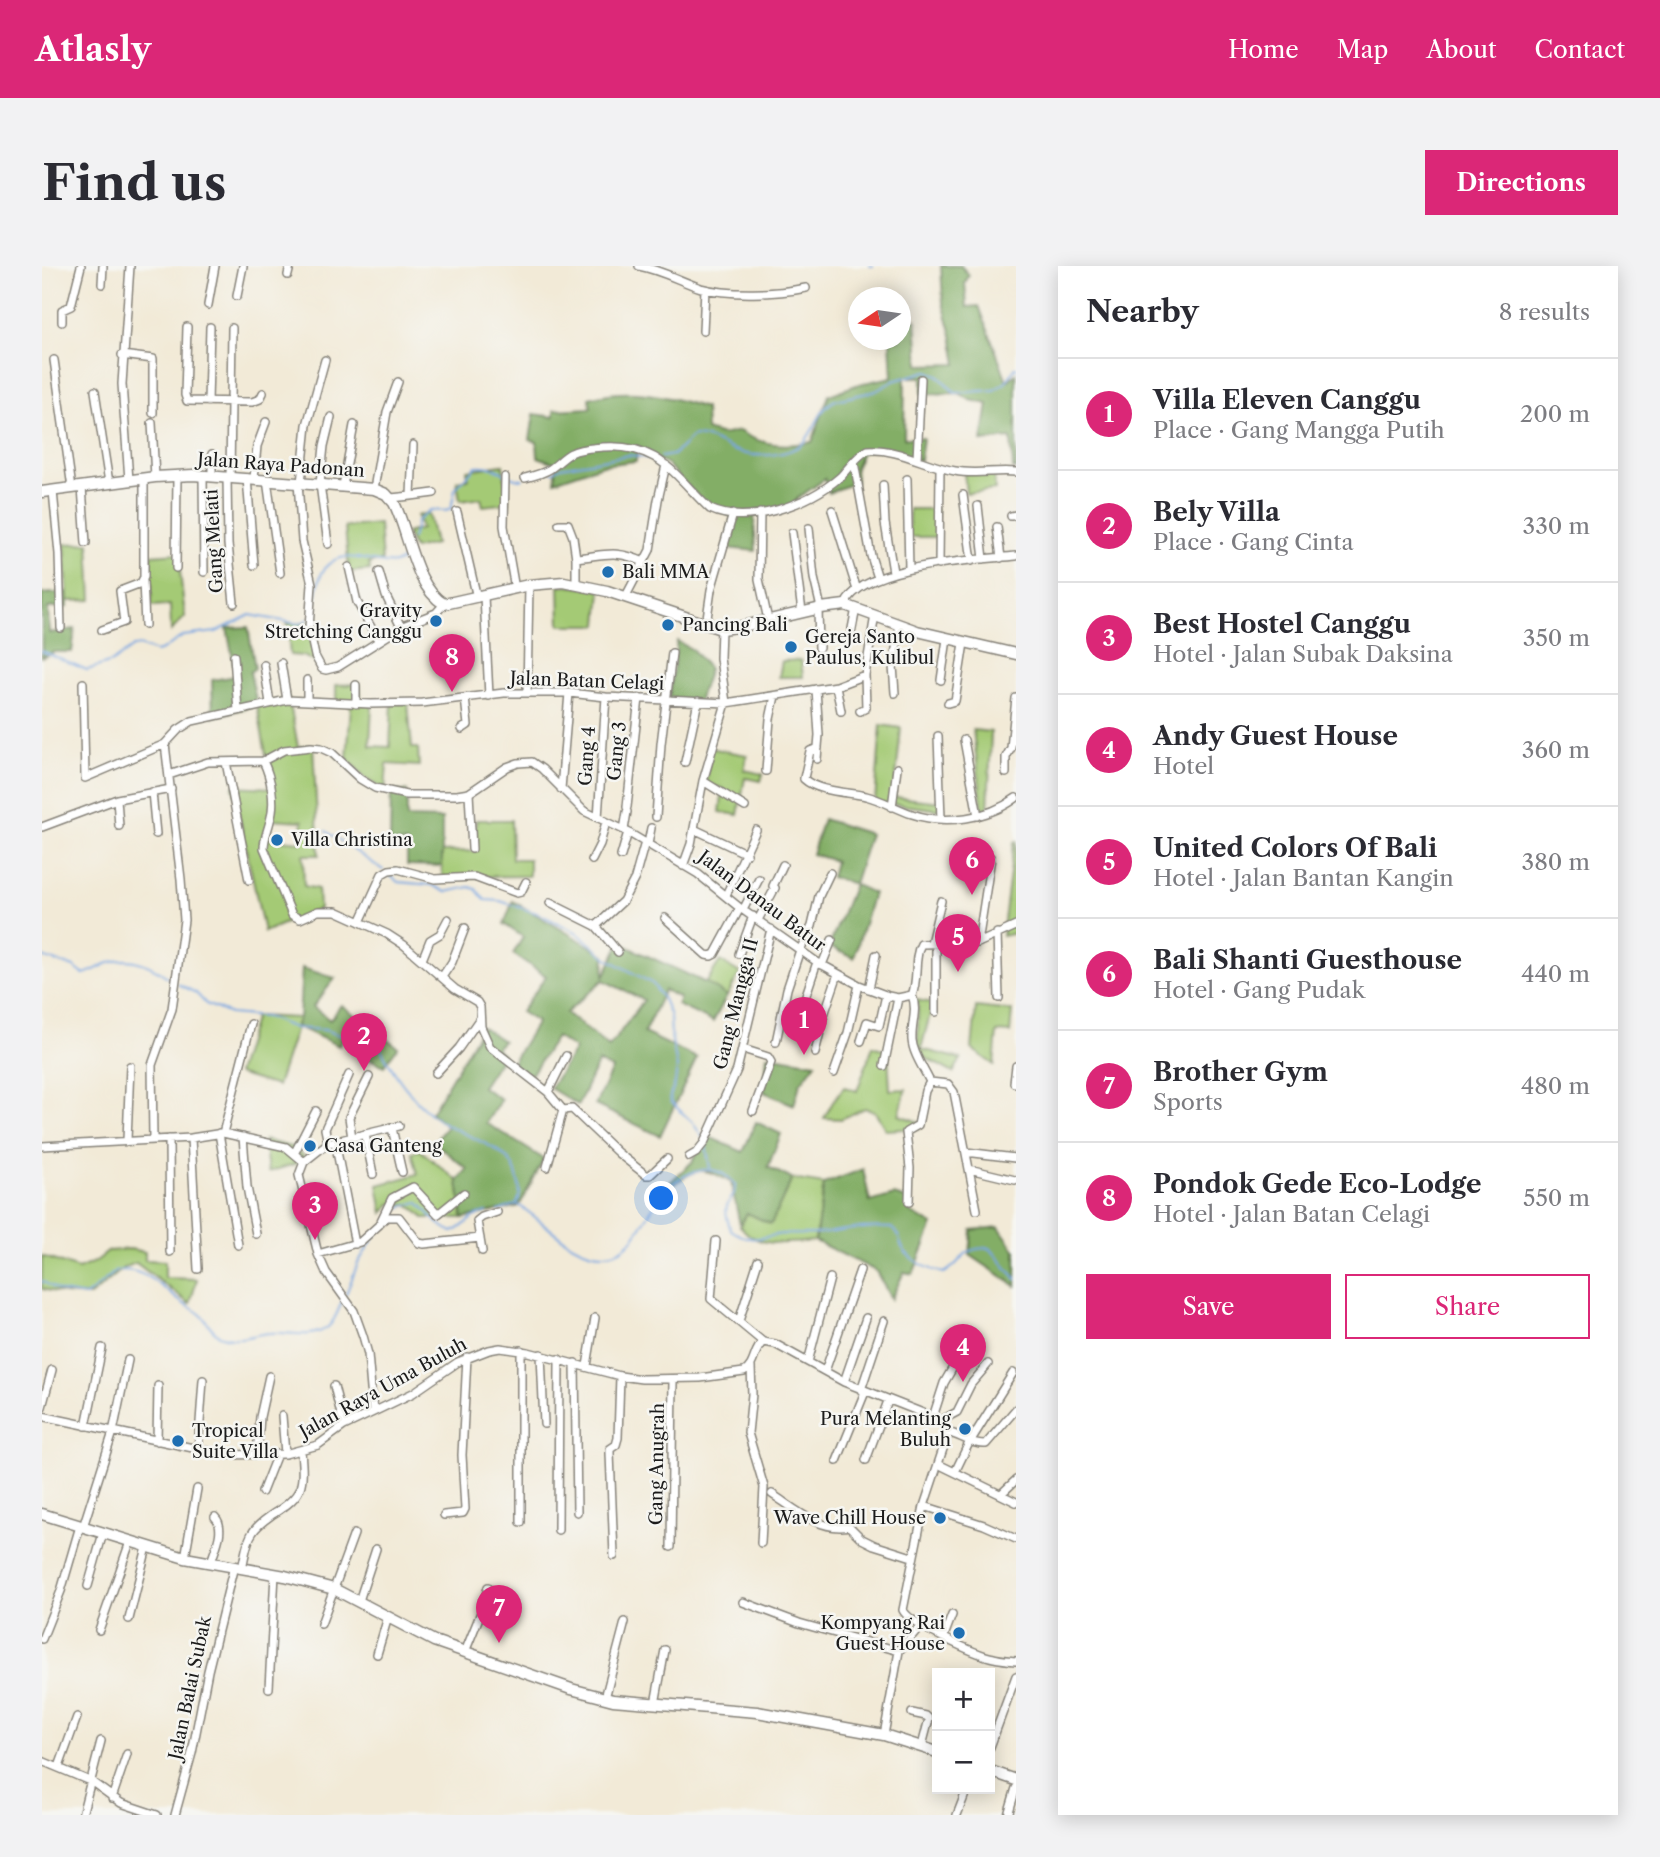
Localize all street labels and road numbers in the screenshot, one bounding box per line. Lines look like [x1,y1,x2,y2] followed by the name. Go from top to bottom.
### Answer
[194,448,365,482] street label: Jalan Raya Padonan
[200,488,228,594] street label: Gang Melati
[507,667,665,695] street label: Jalan Batan Celagi
[603,720,631,782] street label: Gang 3
[574,725,600,787] street label: Gang 4
[691,844,831,956] street label: Jalan Danau Batur
[709,936,763,1072] street label: Gang Mangga II
[293,1333,471,1445] street label: Jalan Raya Uma Buluh
[645,1403,669,1525] street label: Gang Anugrah
[163,1613,216,1765] street label: Jalan Balai Subak

